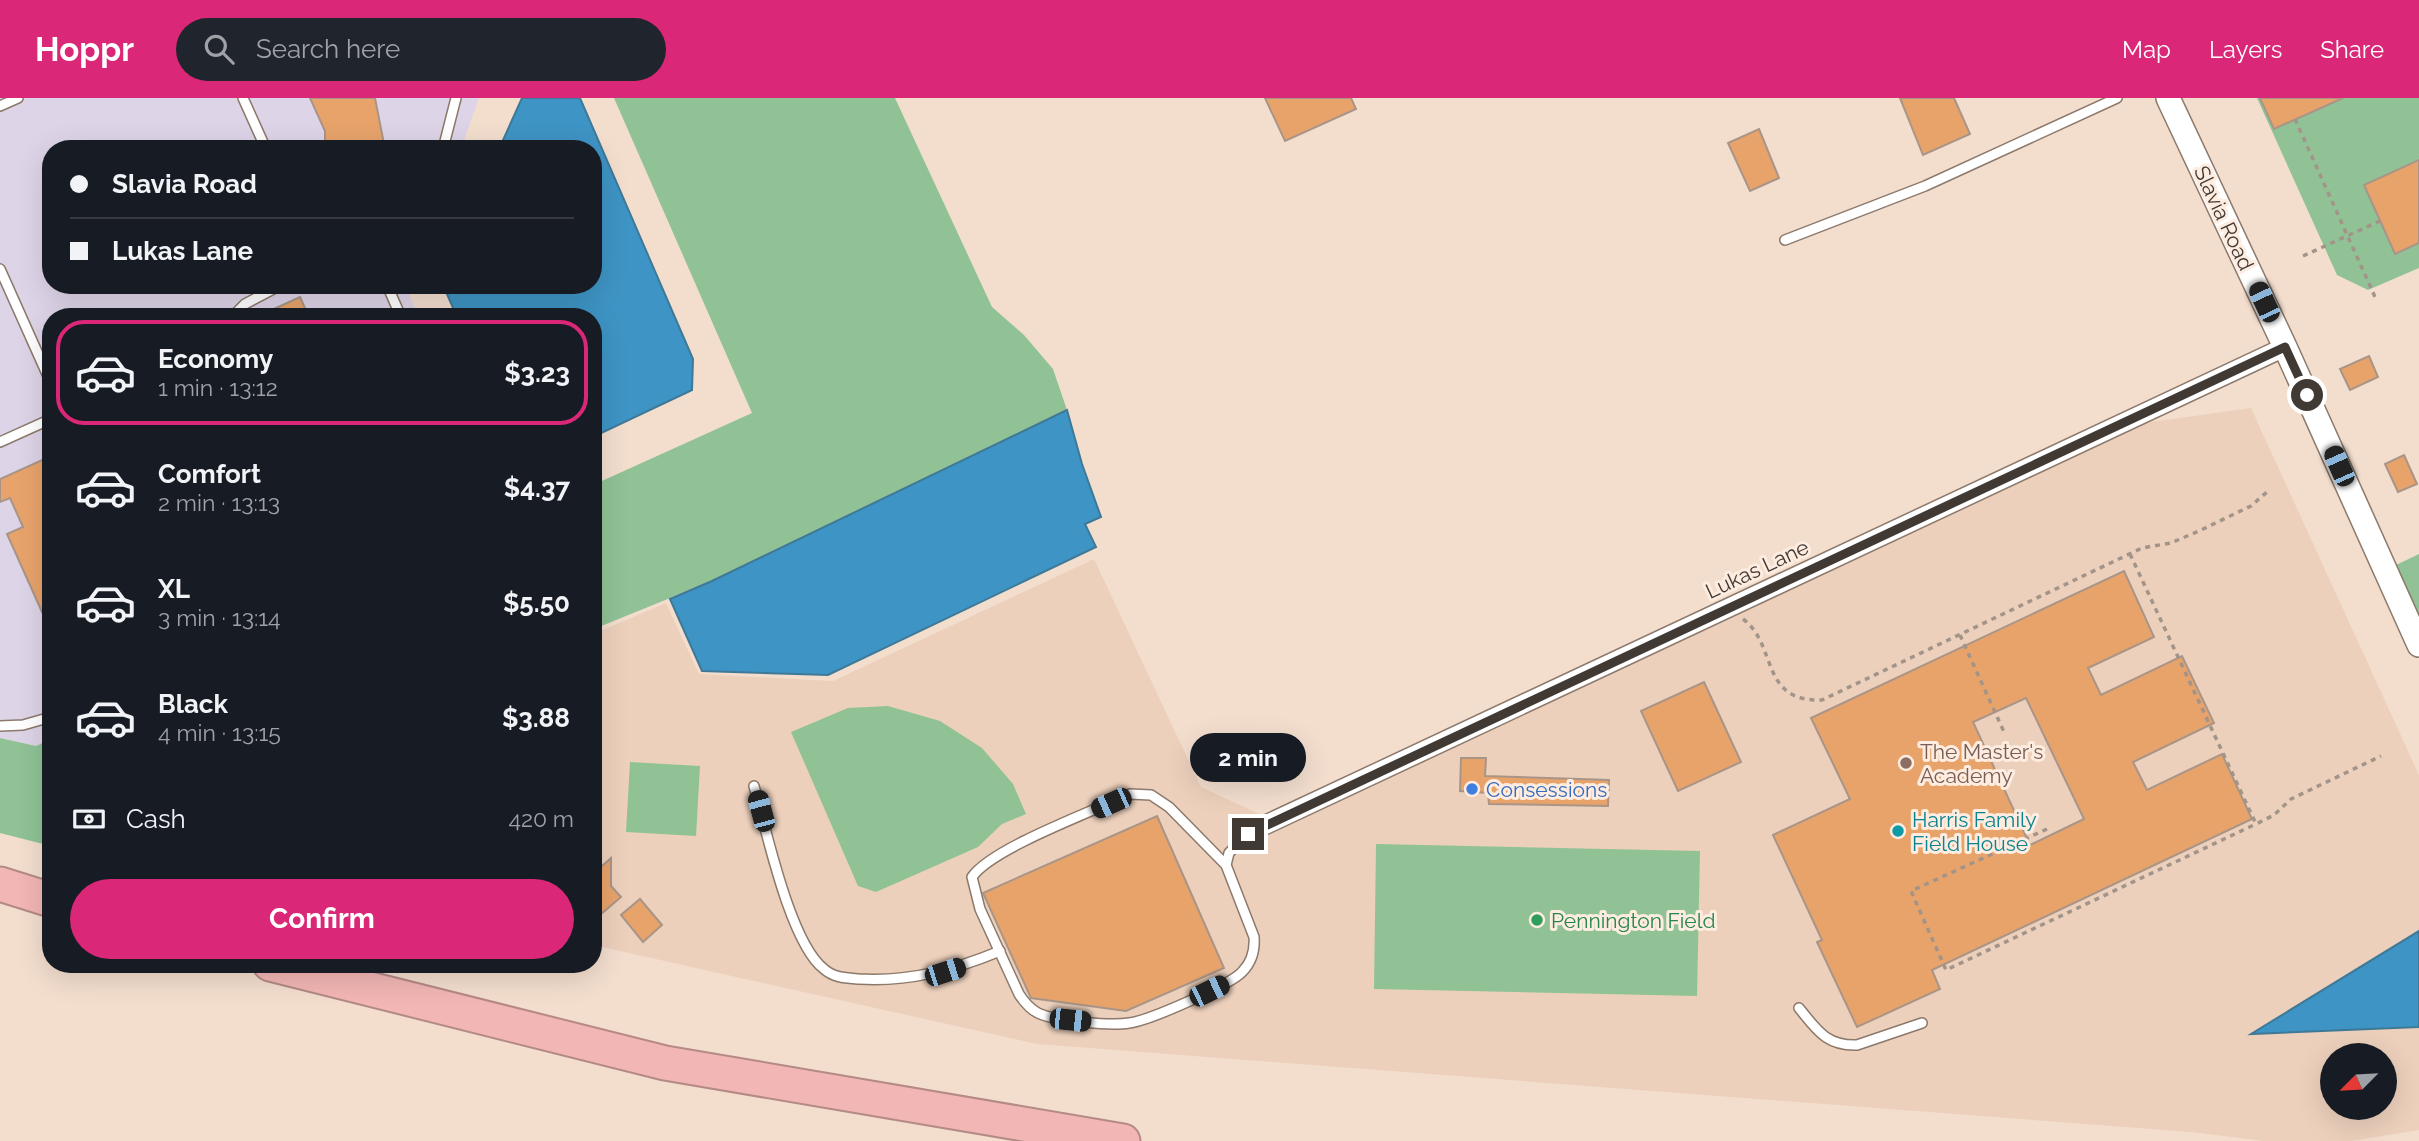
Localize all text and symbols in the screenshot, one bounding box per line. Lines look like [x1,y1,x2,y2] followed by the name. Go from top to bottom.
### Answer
[176,18,666,81] search box
[35,30,134,69] text: Hoppr
[200,30,238,68] icon: search
[256,34,400,64] text: Search here
[2122,35,2171,64] text: Map
[2209,35,2282,64] text: Layers
[2320,35,2384,64] text: Share
[2189,162,2259,274] street label: Slavia Road
[112,169,257,199] text: Slavia Road
[112,236,253,266] text: Lukas Lane
[2246,279,2283,325] car
[74,341,137,404] icon: car
[158,344,273,374] text: Economy
[504,358,570,388] text: $3.23
[158,374,278,401] text: 1 min · 13:12
[2291,379,2323,411] route start
[2321,443,2358,489] car
[74,456,137,519] icon: car
[158,459,261,489] text: Comfort
[504,473,570,503] text: $4.37
[158,489,280,516] text: 2 min · 13:13
[1701,534,1813,604] street label: Lukas Lane
[74,571,137,634] icon: car
[158,574,190,604] text: XL
[503,588,570,618] text: $5.50
[158,604,281,631] text: 3 min · 13:14
[74,686,137,749] icon: car
[158,689,228,719] text: Black
[502,703,570,733] text: $3.88
[158,719,281,746] text: 4 min · 13:15
[1190,732,1306,782] callout: 2 min
[1920,739,2043,788] place label: The Master's Academy
[1218,744,1278,771] text: 2 min
[1898,755,1914,771] marker: The Master's Academy
[1486,777,1607,802] place label: Consessions
[1464,781,1480,797] marker: Consessions
[1088,785,1135,821] car
[746,788,777,834] car
[70,800,108,838] icon: cash
[126,804,186,834] text: Cash
[508,805,574,832] text: 420 m
[1912,807,2037,856] place label: Harris Family Field House
[1232,818,1264,850] route end
[1890,823,1906,839] marker: Harris Family Field House
[70,879,574,959] button: Confirm
[1551,908,1715,933] place label: Pennington Field
[1529,912,1545,928] marker: Pennington Field
[922,956,969,988] car
[1186,972,1233,1010] car
[1049,1007,1092,1033] car
[2320,1043,2398,1120] north arrow
[2320,1043,2397,1120] map controls

